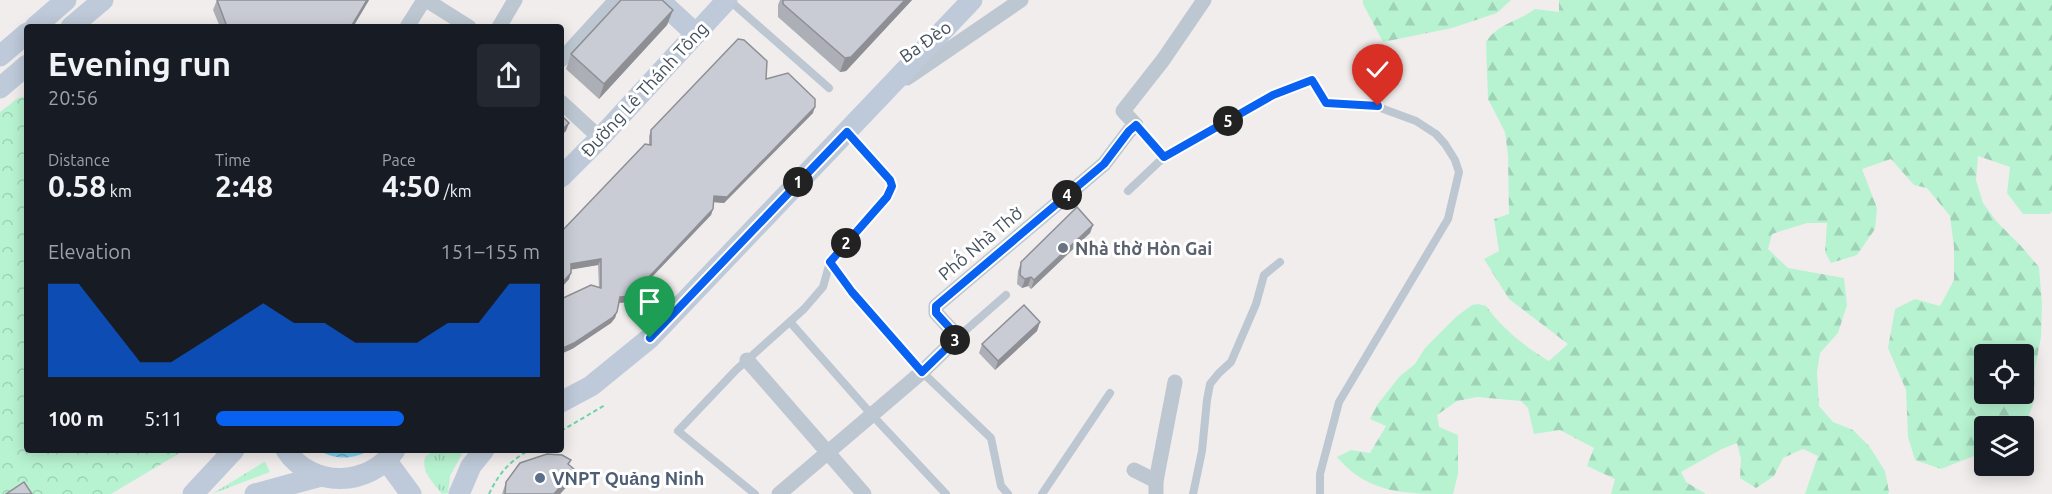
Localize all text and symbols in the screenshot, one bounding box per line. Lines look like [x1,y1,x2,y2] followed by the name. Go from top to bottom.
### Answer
[895,16,955,66] street label: Ba Đèo
[576,18,712,160] street label: Đường Lê Thánh Tông
[477,44,540,107] button: share
[1352,44,1403,106] pin
[48,45,231,82] text: Evening run
[1361,53,1394,86] icon: check
[48,86,98,109] text: 20:56
[1213,106,1243,136] pin: 5
[1223,112,1233,130] text: 5
[48,151,110,169] text: Distance
[215,151,251,169] text: Time
[382,151,416,169] text: Pace
[783,167,813,197] pin: 1
[48,169,106,203] text: 0.58
[215,169,273,203] text: 2:48
[382,169,440,203] text: 4:50
[793,173,803,191] text: 1
[1052,180,1082,210] pin: 4
[106,182,132,200] text: km
[440,182,472,200] text: /km
[1062,186,1072,204] text: 4
[933,200,1026,284] street label: Phố Nhà Thờ
[831,228,861,258] pin: 2
[841,234,851,252] text: 2
[1075,238,1212,258] place label: Nhà thờ Hòn Gai
[48,240,131,263] text: Elevation
[441,240,540,263] text: 151–155 m
[1056,241,1070,255] marker: Nhà thờ Hòn Gai
[624,276,675,338] pin
[633,285,666,318] icon: arrive
[940,325,970,355] pin: 3
[950,331,960,349] text: 3
[1974,344,2034,476] map controls
[1974,344,2034,404] button: locate
[48,407,104,430] text: 100 m
[144,407,183,430] text: 5:11
[1974,416,2034,476] button: layers
[552,468,704,488] place label: VNPT Quảng Ninh
[533,471,547,485] marker: VNPT Quảng Ninh

